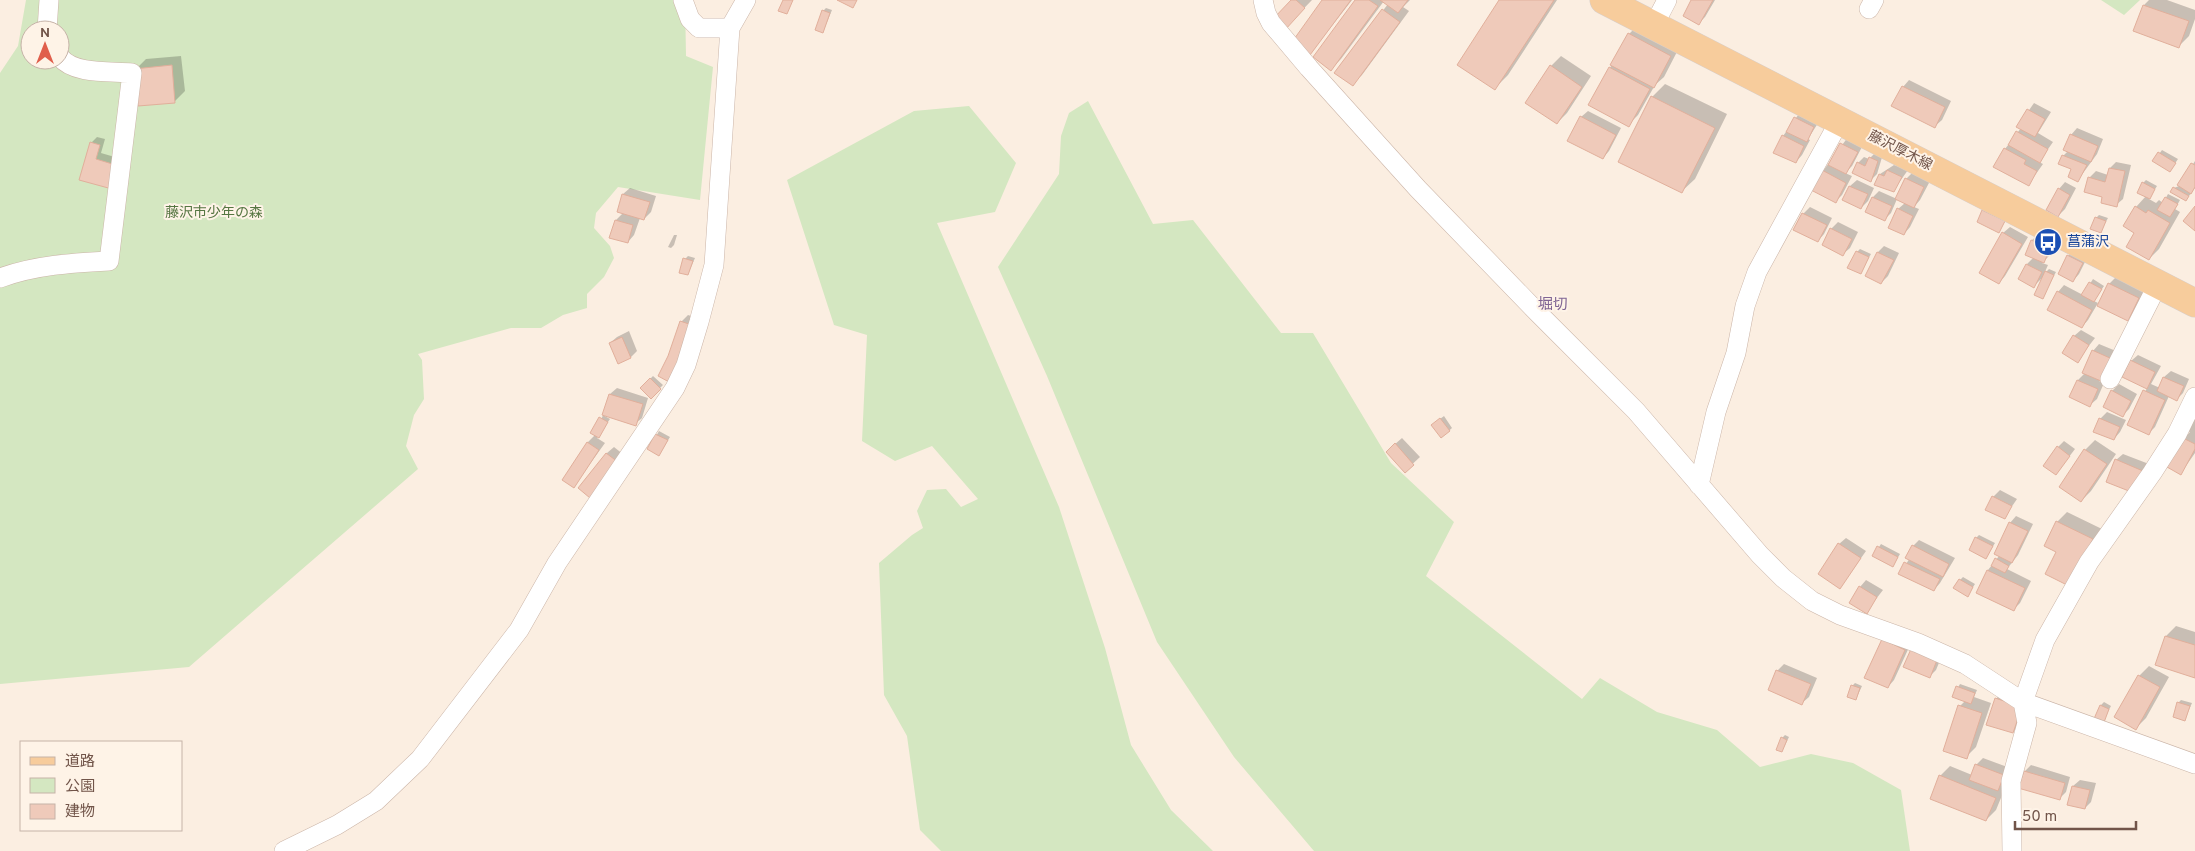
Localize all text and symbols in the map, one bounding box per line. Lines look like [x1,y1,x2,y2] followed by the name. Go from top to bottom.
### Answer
[20,20,70,70] north arrow
[40,25,50,42] text: N
[1865,128,1935,174] street label: 藤沢厚木線
[165,205,263,222] park label: 藤沢市少年の森
[2033,227,2063,257] bus stop icon: 菖蒲沢
[2067,234,2109,251] place label: 菖蒲沢
[1538,296,1568,315] district label: 堀切
[20,741,182,831] legend
[65,753,95,772] text: 道路
[65,778,95,797] text: 公園
[2015,798,2136,830] scale bar
[65,803,95,822] text: 建物
[2022,808,2057,827] text: 50 m

